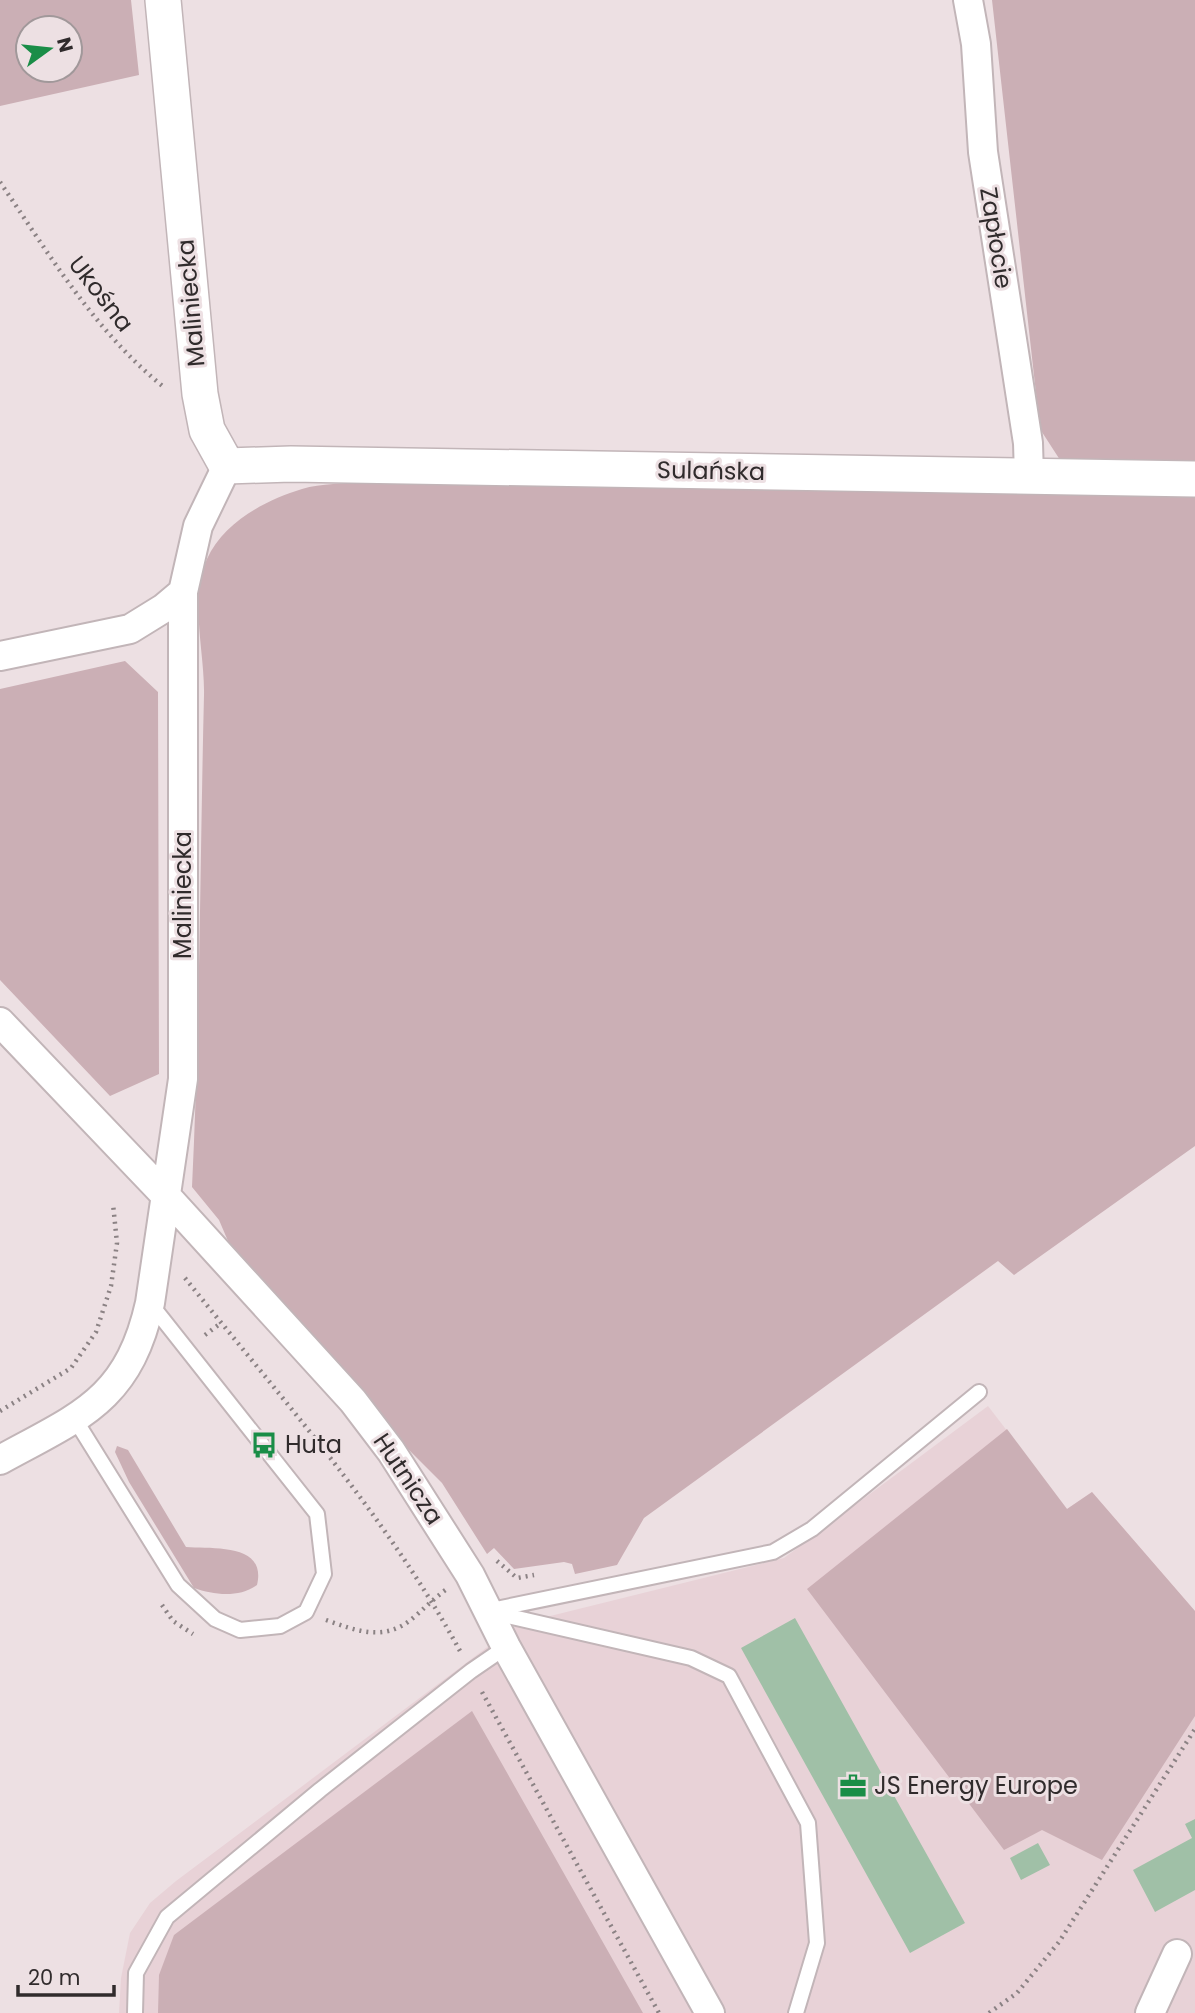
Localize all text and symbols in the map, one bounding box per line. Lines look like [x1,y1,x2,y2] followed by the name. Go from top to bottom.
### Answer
[14,14,84,84] north arrow
[50,34,80,55] text: N
[972,185,1021,291] street label: Zapłocie
[168,238,213,368] street label: Maliniecka
[61,249,141,339] street label: Ukośna
[657,453,765,488] street label: Sulańska
[166,831,199,959] street label: Maliniecka
[366,1427,451,1531] street label: Hutnicza
[285,1428,342,1461] place label: Huta
[249,1430,279,1460] bus stop icon: Huta
[874,1769,1078,1802] place label: JS Energy Europe
[838,1771,868,1801] office icon: JS Energy Europe
[18,1954,114,1998] scale bar
[28,1963,81,1992] text: 20 m

